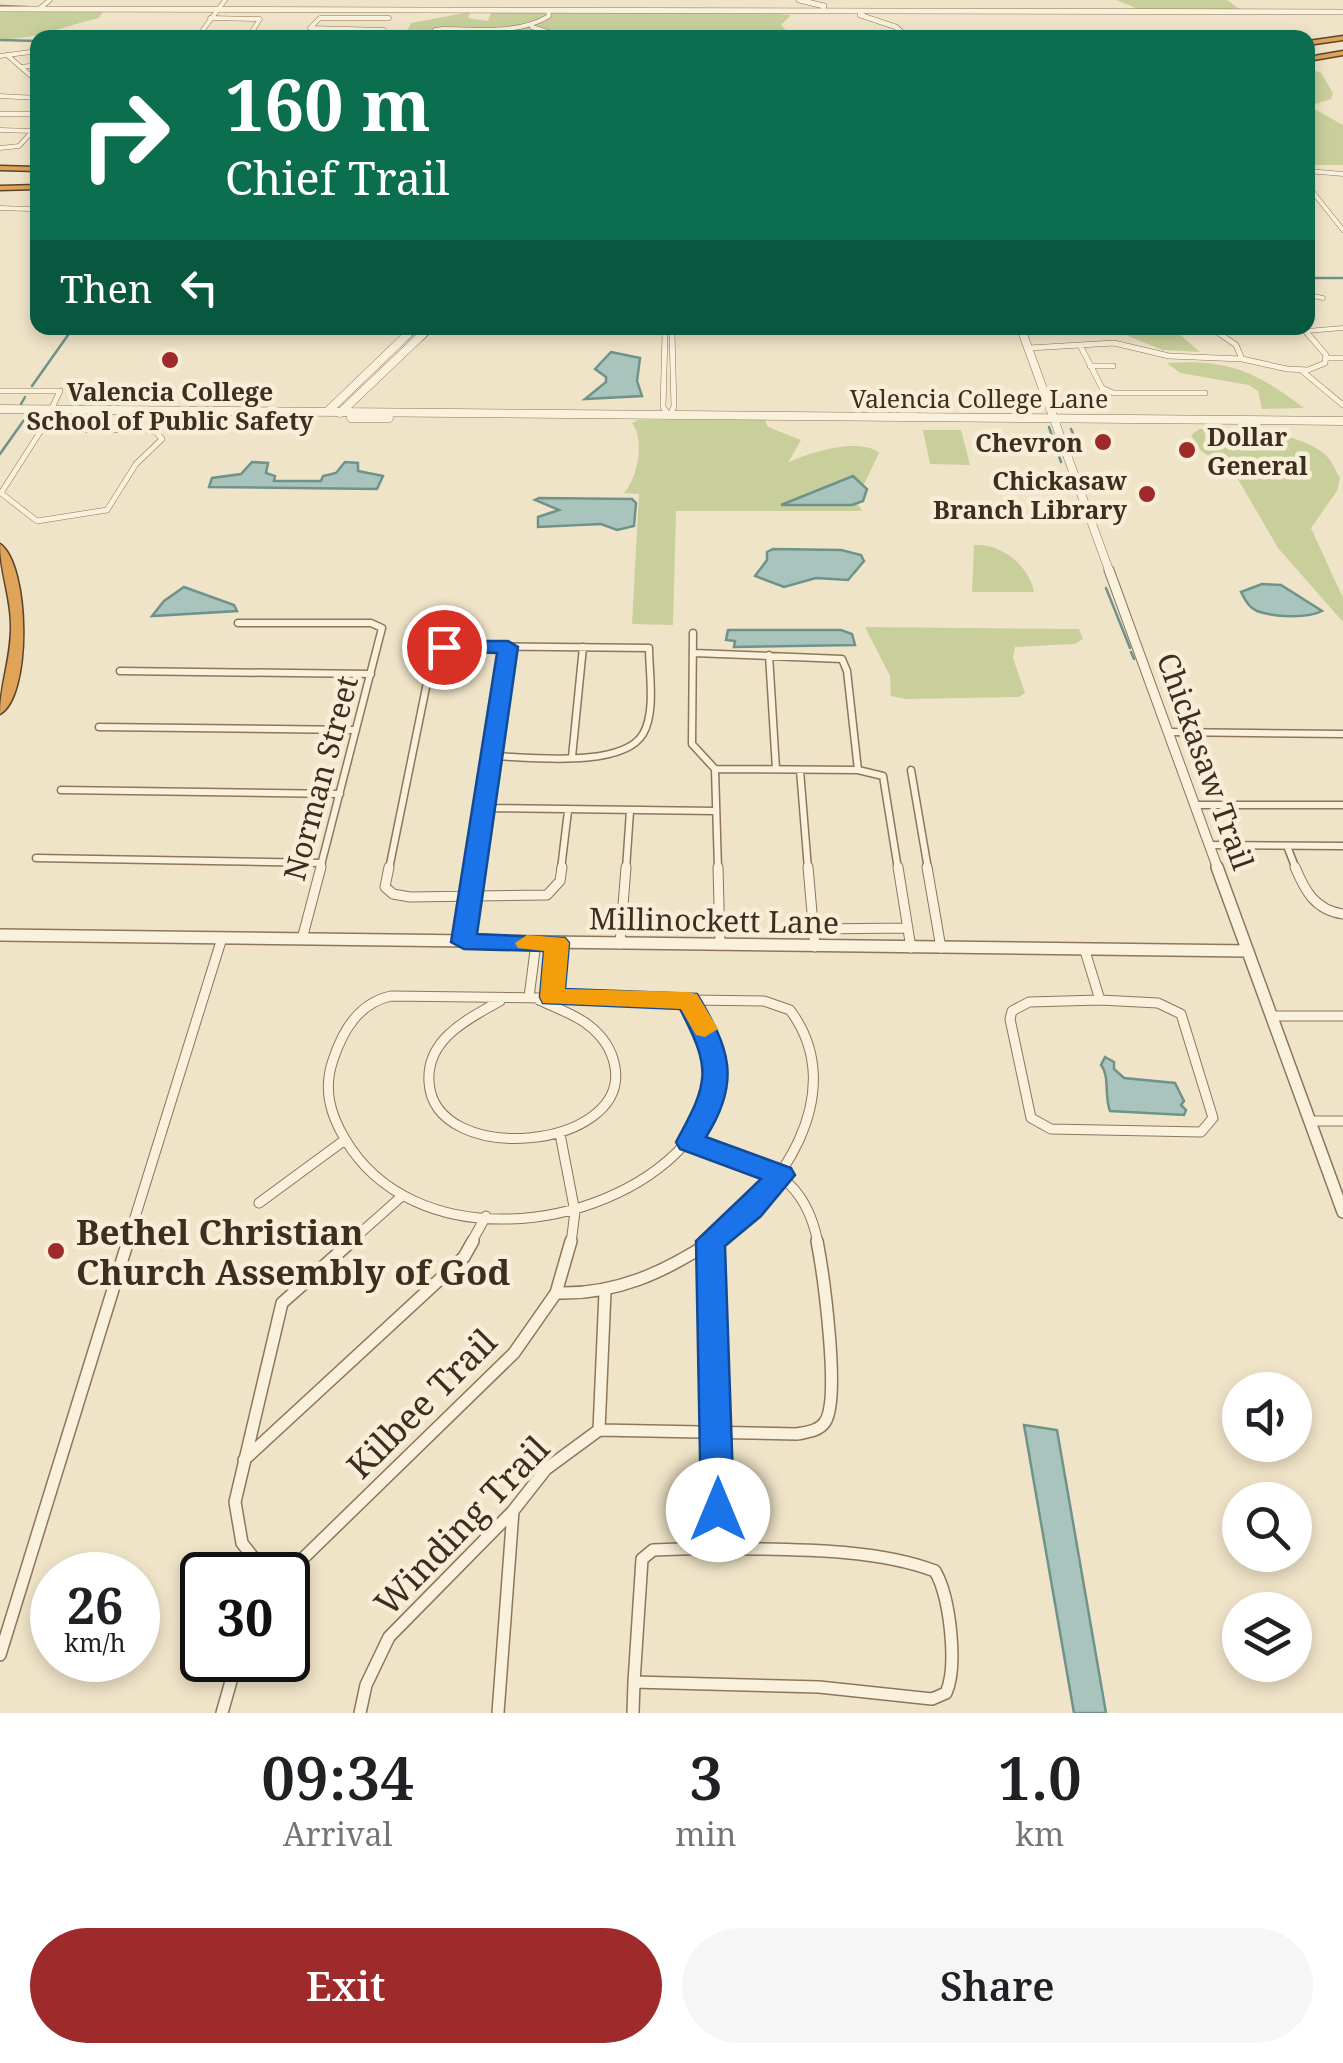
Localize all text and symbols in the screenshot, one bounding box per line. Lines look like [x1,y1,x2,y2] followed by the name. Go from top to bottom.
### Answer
[225,56,431,152] text: 160 m
[60,70,190,200] icon: right
[225,147,450,208] text: Chief Trail
[172,260,227,315] icon: left
[60,262,152,314] text: Then
[159,349,181,371] marker: Valencia College School of Public Safety
[26,374,314,437] place label: Valencia College School of Public Safety
[850,381,1108,415] street label: Valencia College Lane
[1207,419,1308,482] place label: Dollar General
[975,425,1083,459] place label: Chevron
[1092,431,1114,453] marker: Chevron
[1176,439,1198,461] marker: Dollar General
[933,463,1128,526] place label: Chickasaw Branch Library
[1136,483,1158,505] marker: Chickasaw Branch Library
[402,605,487,690] pin
[417,620,472,675] icon: arrive
[1148,647,1264,875] street label: Chickasaw Trail
[273,671,367,885] street label: Norman Street
[589,897,839,943] street label: Millinockett Lane
[76,1208,511,1295] place label: Bethel Christian Church Assembly of God
[45,1240,67,1262] marker: Bethel Christian Church Assembly of God
[336,1318,506,1488] street label: Kilbee Trail
[1222,1372,1312,1682] map controls
[1222,1372,1312,1462] button: sound
[363,1425,559,1625] street label: Winding Trail
[666,1458,770,1562] position arrow
[1222,1482,1312,1572] button: search
[180,1552,310,1682] speed limit sign: 30
[67,1571,123,1639] text: 26
[1222,1592,1312,1682] button: layers
[64,1625,126,1659] text: km/h
[261,1736,414,1818] text: 09:34
[689,1736,723,1818] text: 3
[998,1736,1082,1818] text: 1.0
[283,1812,392,1855] text: Arrival
[675,1812,736,1855] text: min
[1015,1812,1064,1855] text: km
[30,1928,662,2043] button: Exit
[682,1928,1313,2043] button: Share

